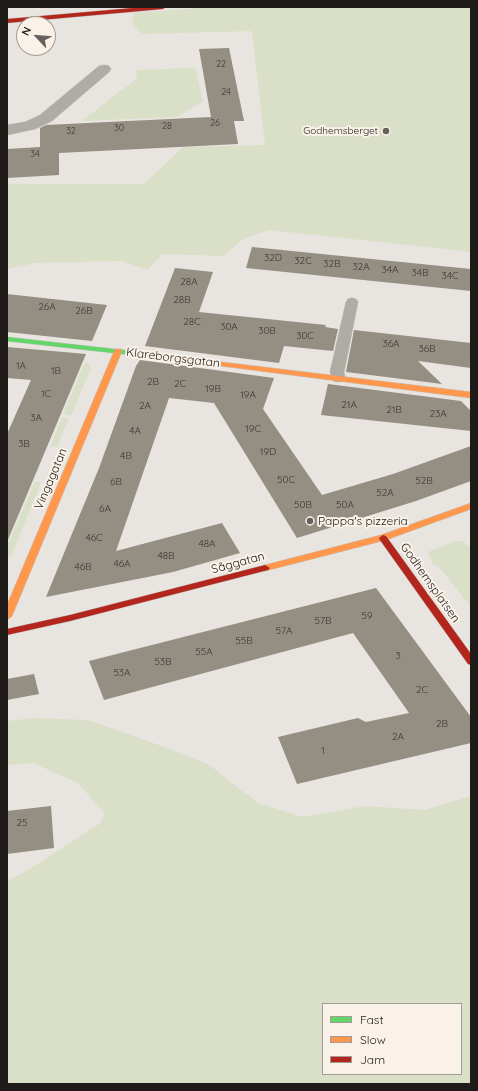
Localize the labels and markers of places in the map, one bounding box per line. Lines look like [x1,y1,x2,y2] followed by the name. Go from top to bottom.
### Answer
[303,125,378,137] place label: Godhemsberget
[381,126,391,136] marker: Godhemsberget
[318,514,408,528] place label: Pappa's pizzeria
[305,516,315,526] marker: Pappa's pizzeria

